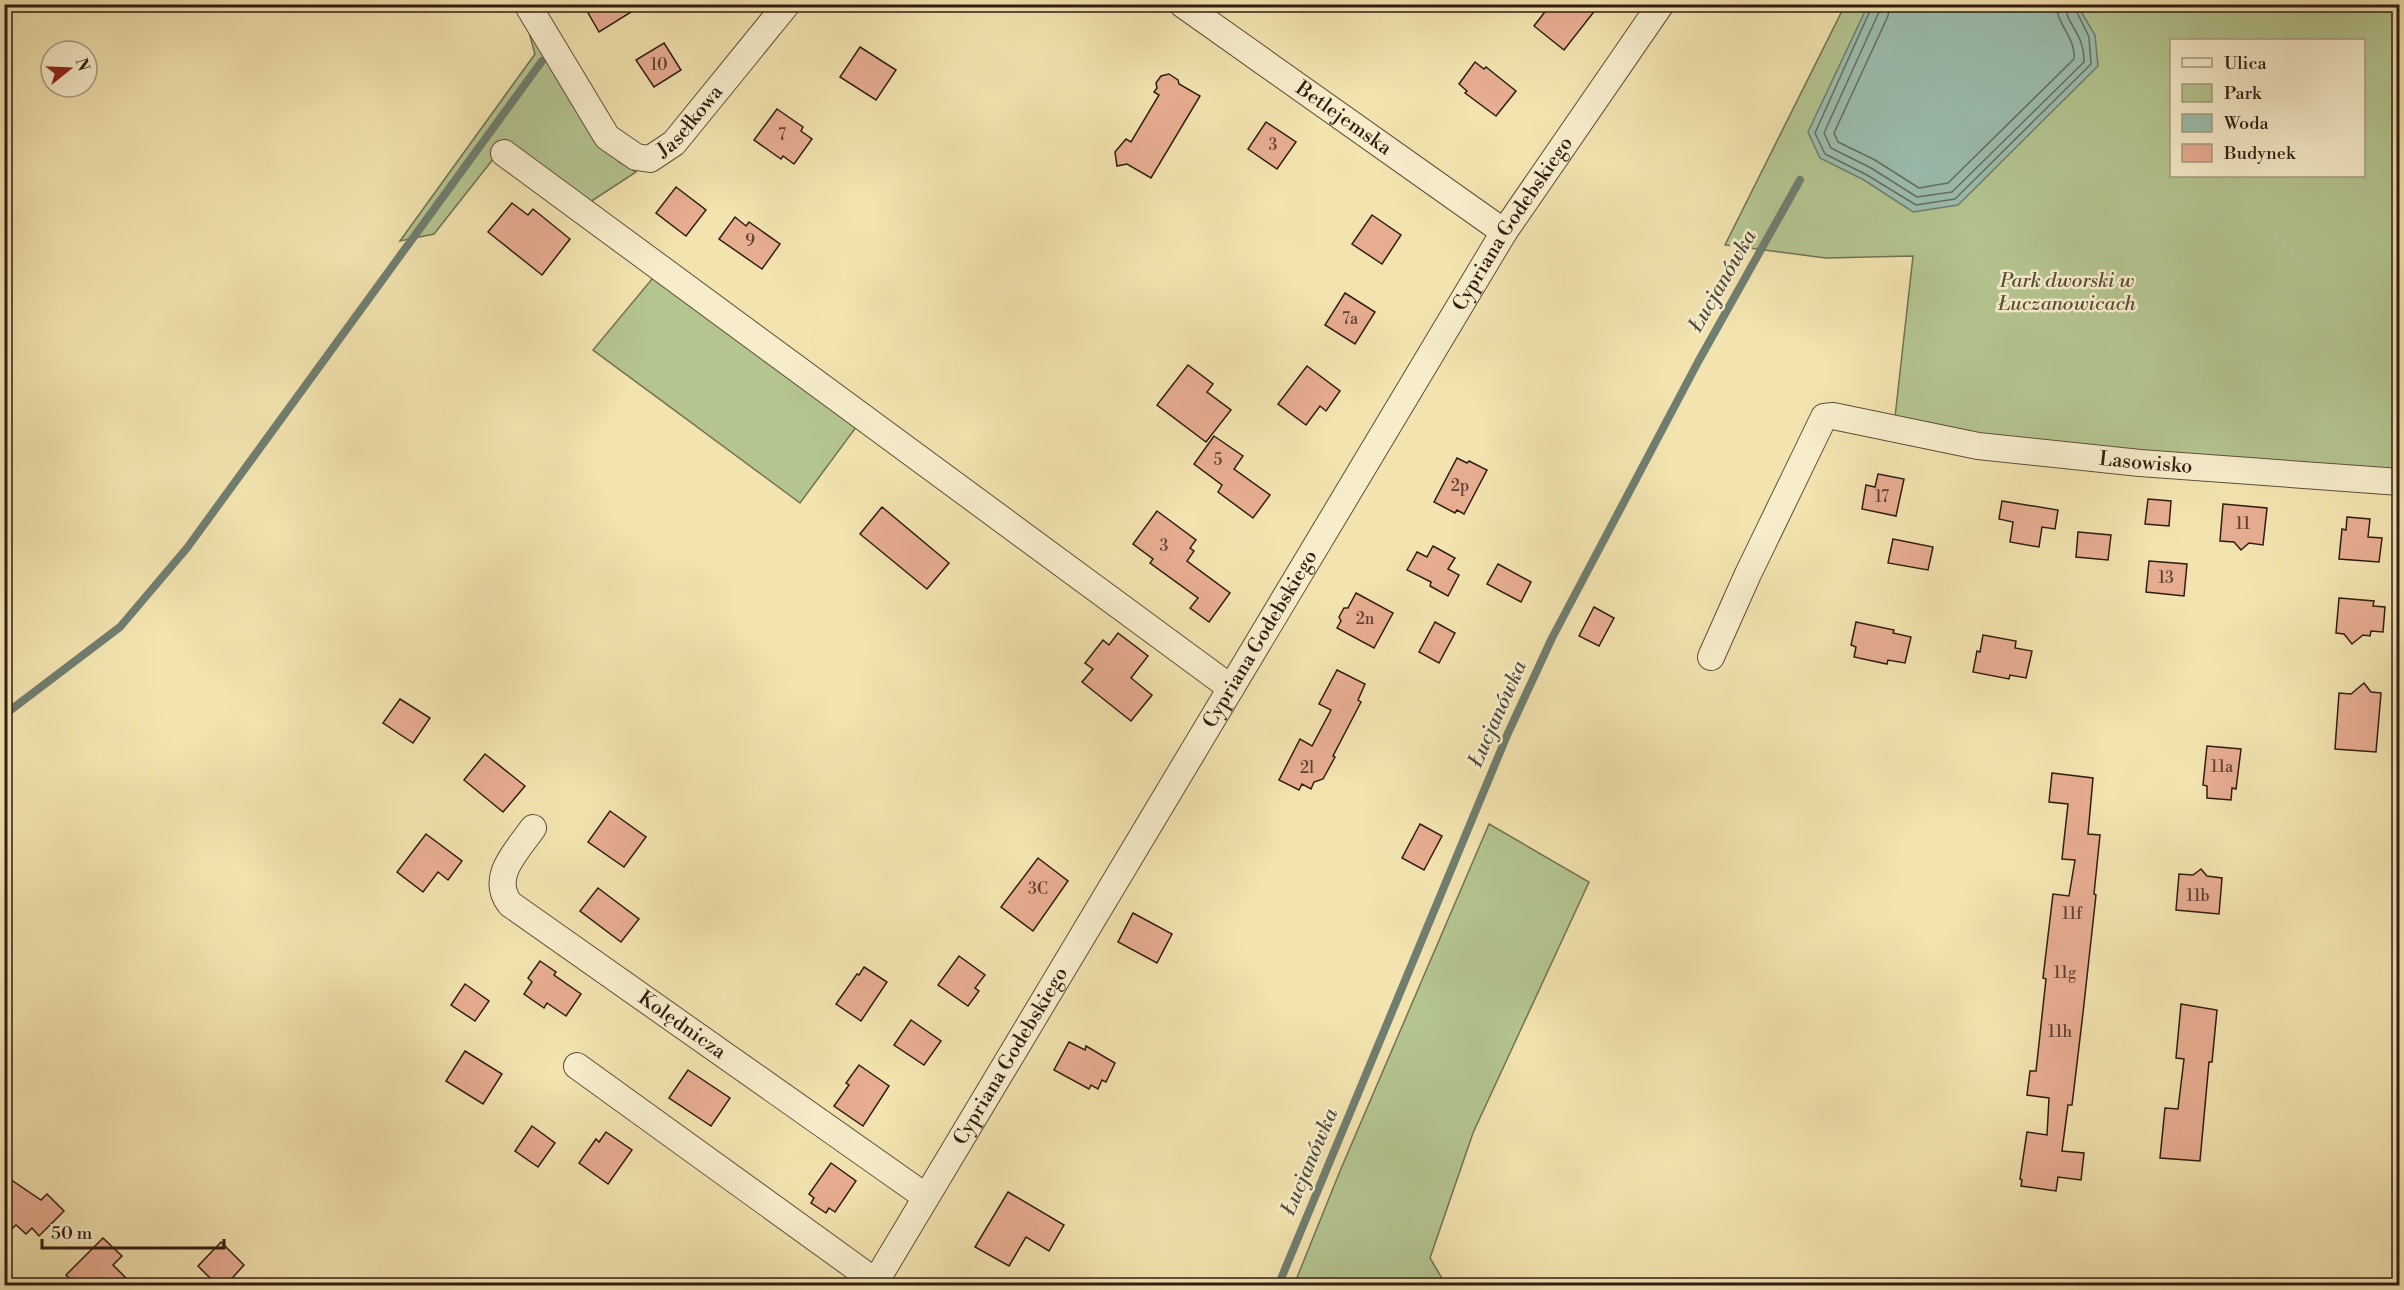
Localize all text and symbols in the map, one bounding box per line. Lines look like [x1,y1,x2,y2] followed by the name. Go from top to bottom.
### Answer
[39,39,99,99] north arrow
[2170,39,2365,177] legend
[2224,52,2268,75] text: Ulica
[651,55,668,75] house number: 10
[71,56,94,74] text: N
[1290,75,1397,161] street label: Betlejemska
[652,79,729,164] street label: Jasełkowa
[2224,82,2263,105] text: Park
[2223,112,2269,135] text: Woda
[778,125,786,145] house number: 7
[1447,132,1578,316] street label: Cypriana Godebskiego
[1269,135,1278,155] house number: 3
[2223,142,2297,165] text: Budynek
[1683,225,1763,338] water label: Łucjanówka
[745,231,755,251] house number: 9
[1997,269,2137,317] park label: Park dworski w Łuczanowicach
[1342,309,1359,329] house number: 7a
[2098,446,2193,479] street label: Lasowisko
[1214,450,1223,470] house number: 5
[1451,476,1469,496] house number: 2p
[1875,487,1889,507] house number: 17
[2236,514,2250,534] house number: 11
[1160,536,1169,556] house number: 3
[1197,546,1323,733] street label: Cypriana Godebskiego
[2158,568,2174,588] house number: 13
[1356,609,1375,629] house number: 2n
[1463,657,1533,772] water label: Łucjanówka
[2211,757,2234,777] house number: 11a
[1300,758,1314,778] house number: 2l
[1028,879,1048,899] house number: 3C
[2186,886,2210,906] house number: 11b
[2062,904,2083,924] house number: 11f
[948,963,1074,1150] street label: Cypriana Godebskiego
[2054,963,2077,983] house number: 11g
[633,986,731,1065] street label: Kolędnicza
[2048,1022,2072,1042] house number: 11h
[1275,1104,1344,1220] water label: Łucjanówka
[42,1212,224,1250] scale bar
[51,1222,93,1245] text: 50 m

